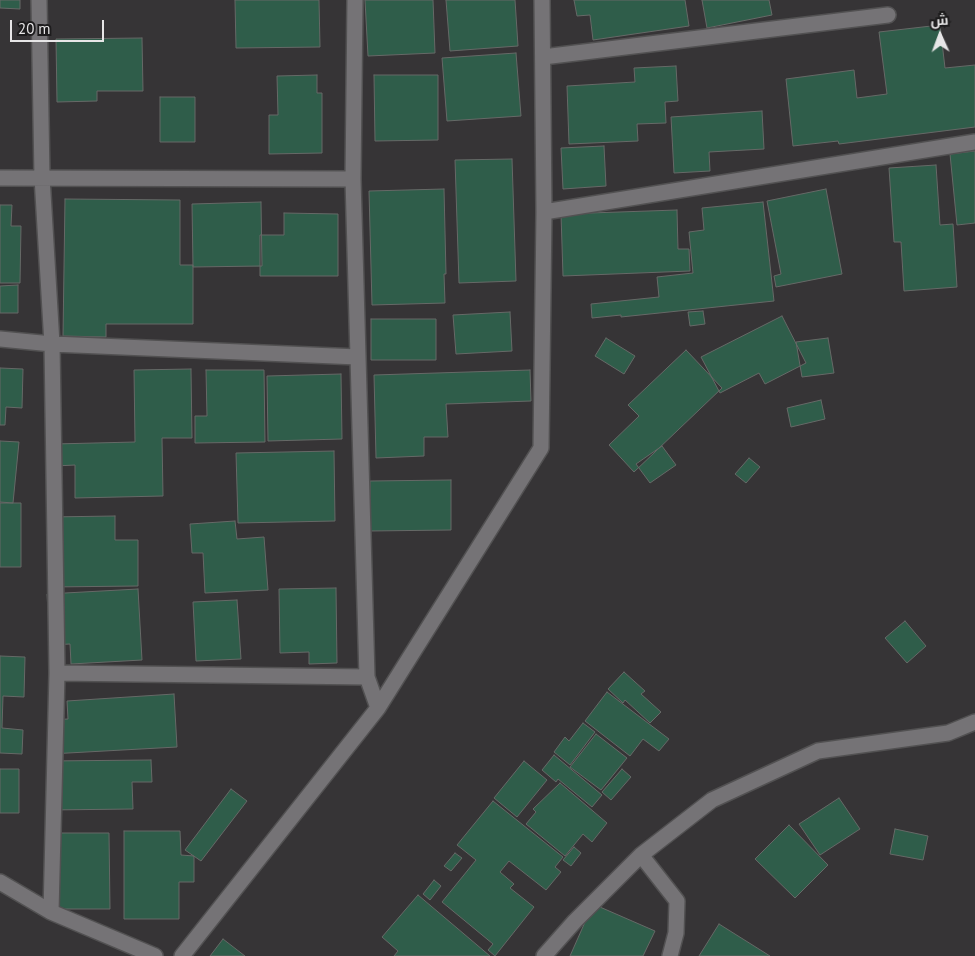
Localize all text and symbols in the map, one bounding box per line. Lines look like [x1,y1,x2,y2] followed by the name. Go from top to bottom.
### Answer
[12,10,106,42] scale bar
[915,10,965,60] north arrow
[930,11,949,29] text: ش
[18,19,51,38] text: 20 m

